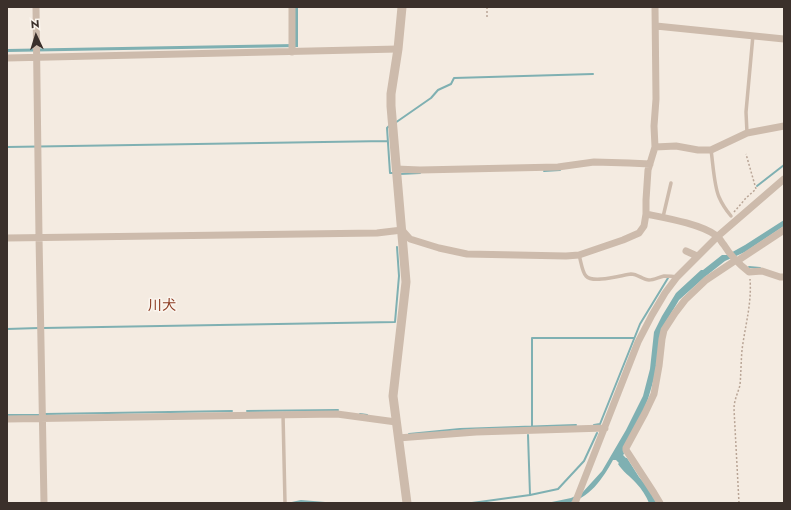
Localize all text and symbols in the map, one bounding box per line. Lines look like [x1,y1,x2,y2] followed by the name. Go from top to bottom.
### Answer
[16,16,56,56] north arrow
[30,16,40,32] text: N
[148,299,176,315] district label: 川犬

